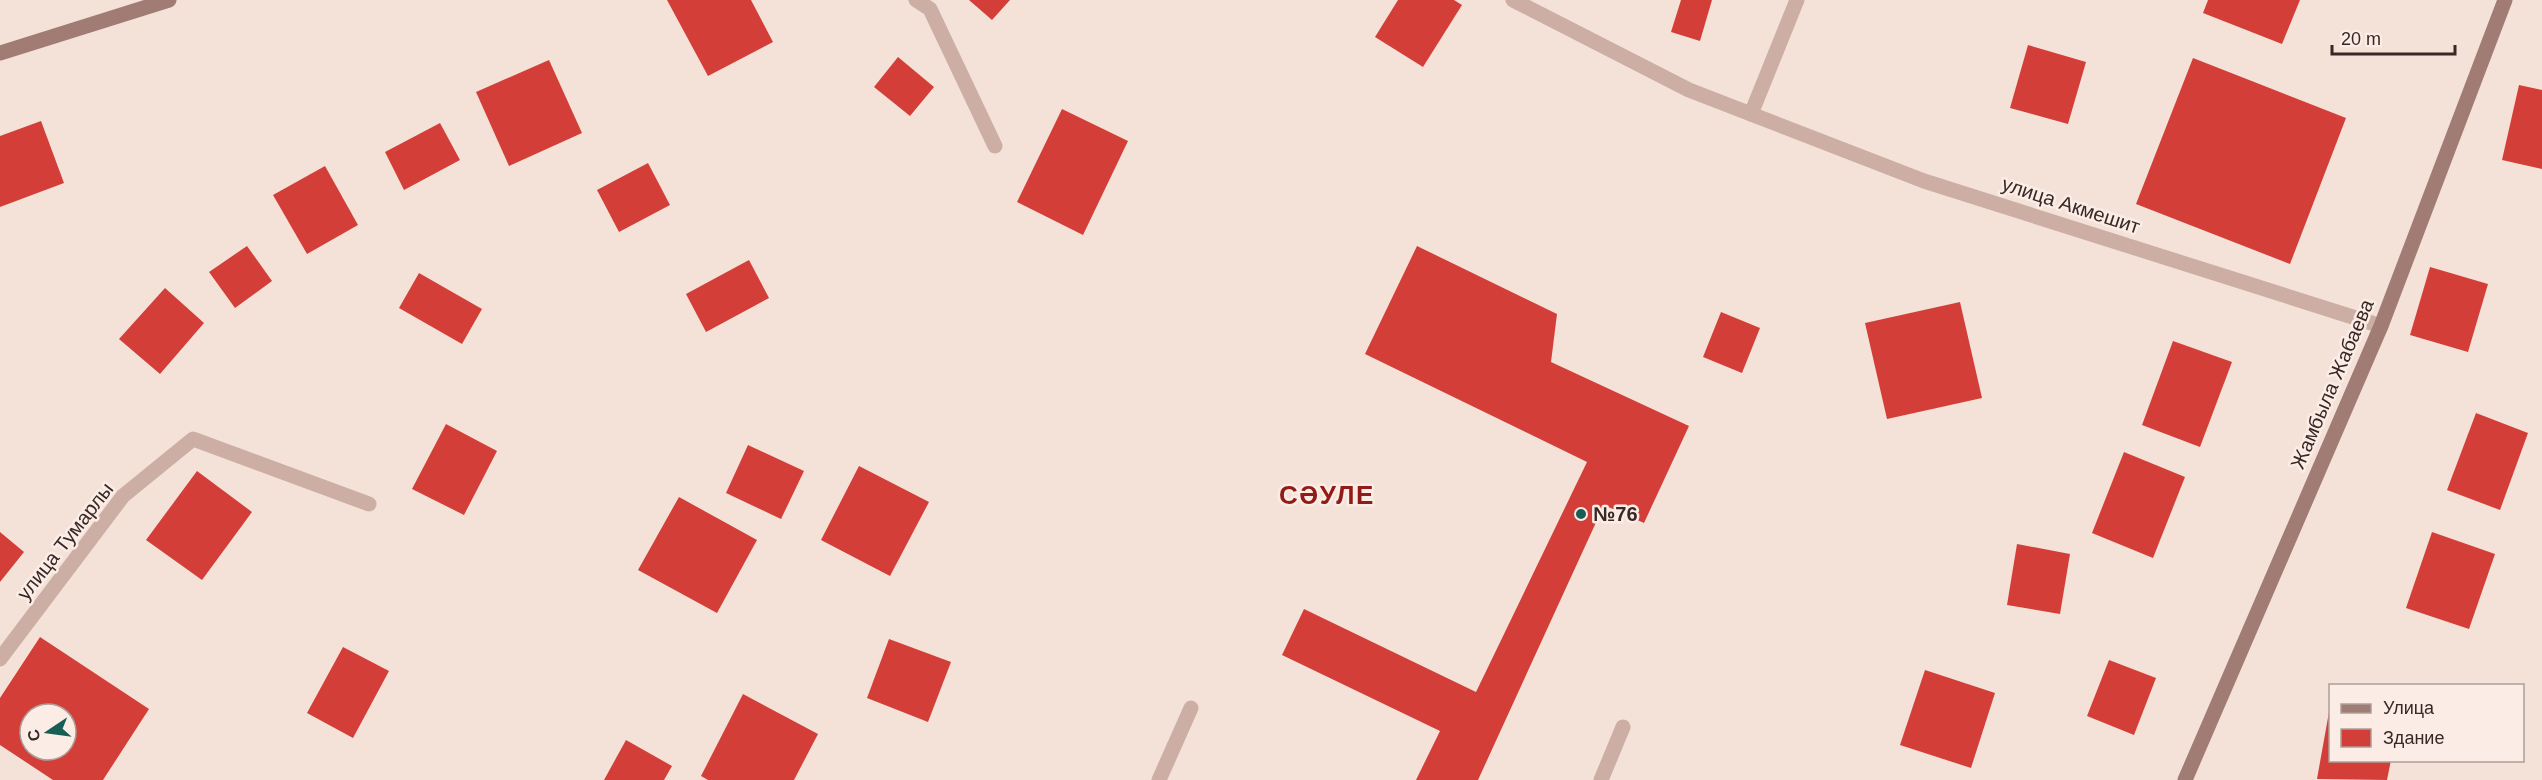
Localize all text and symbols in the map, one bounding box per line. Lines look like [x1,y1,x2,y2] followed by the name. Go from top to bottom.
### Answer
[2332,18,2455,56] scale bar
[2341,29,2381,49] text: 20 m
[1999,172,2143,238] street label: улица Акмешит
[2286,295,2378,472] street label: Жамбыла Жабаева
[12,478,118,604] street label: улица Тумарлы
[1279,480,1375,510] district label: СӘУЛЕ
[1593,503,1638,525] place label: №76
[1574,507,1588,521] marker: №76
[2329,684,2524,762] legend
[2383,698,2435,718] text: Улица
[18,702,78,762] north arrow
[24,727,43,743] text: С
[2383,728,2444,748] text: Здание

